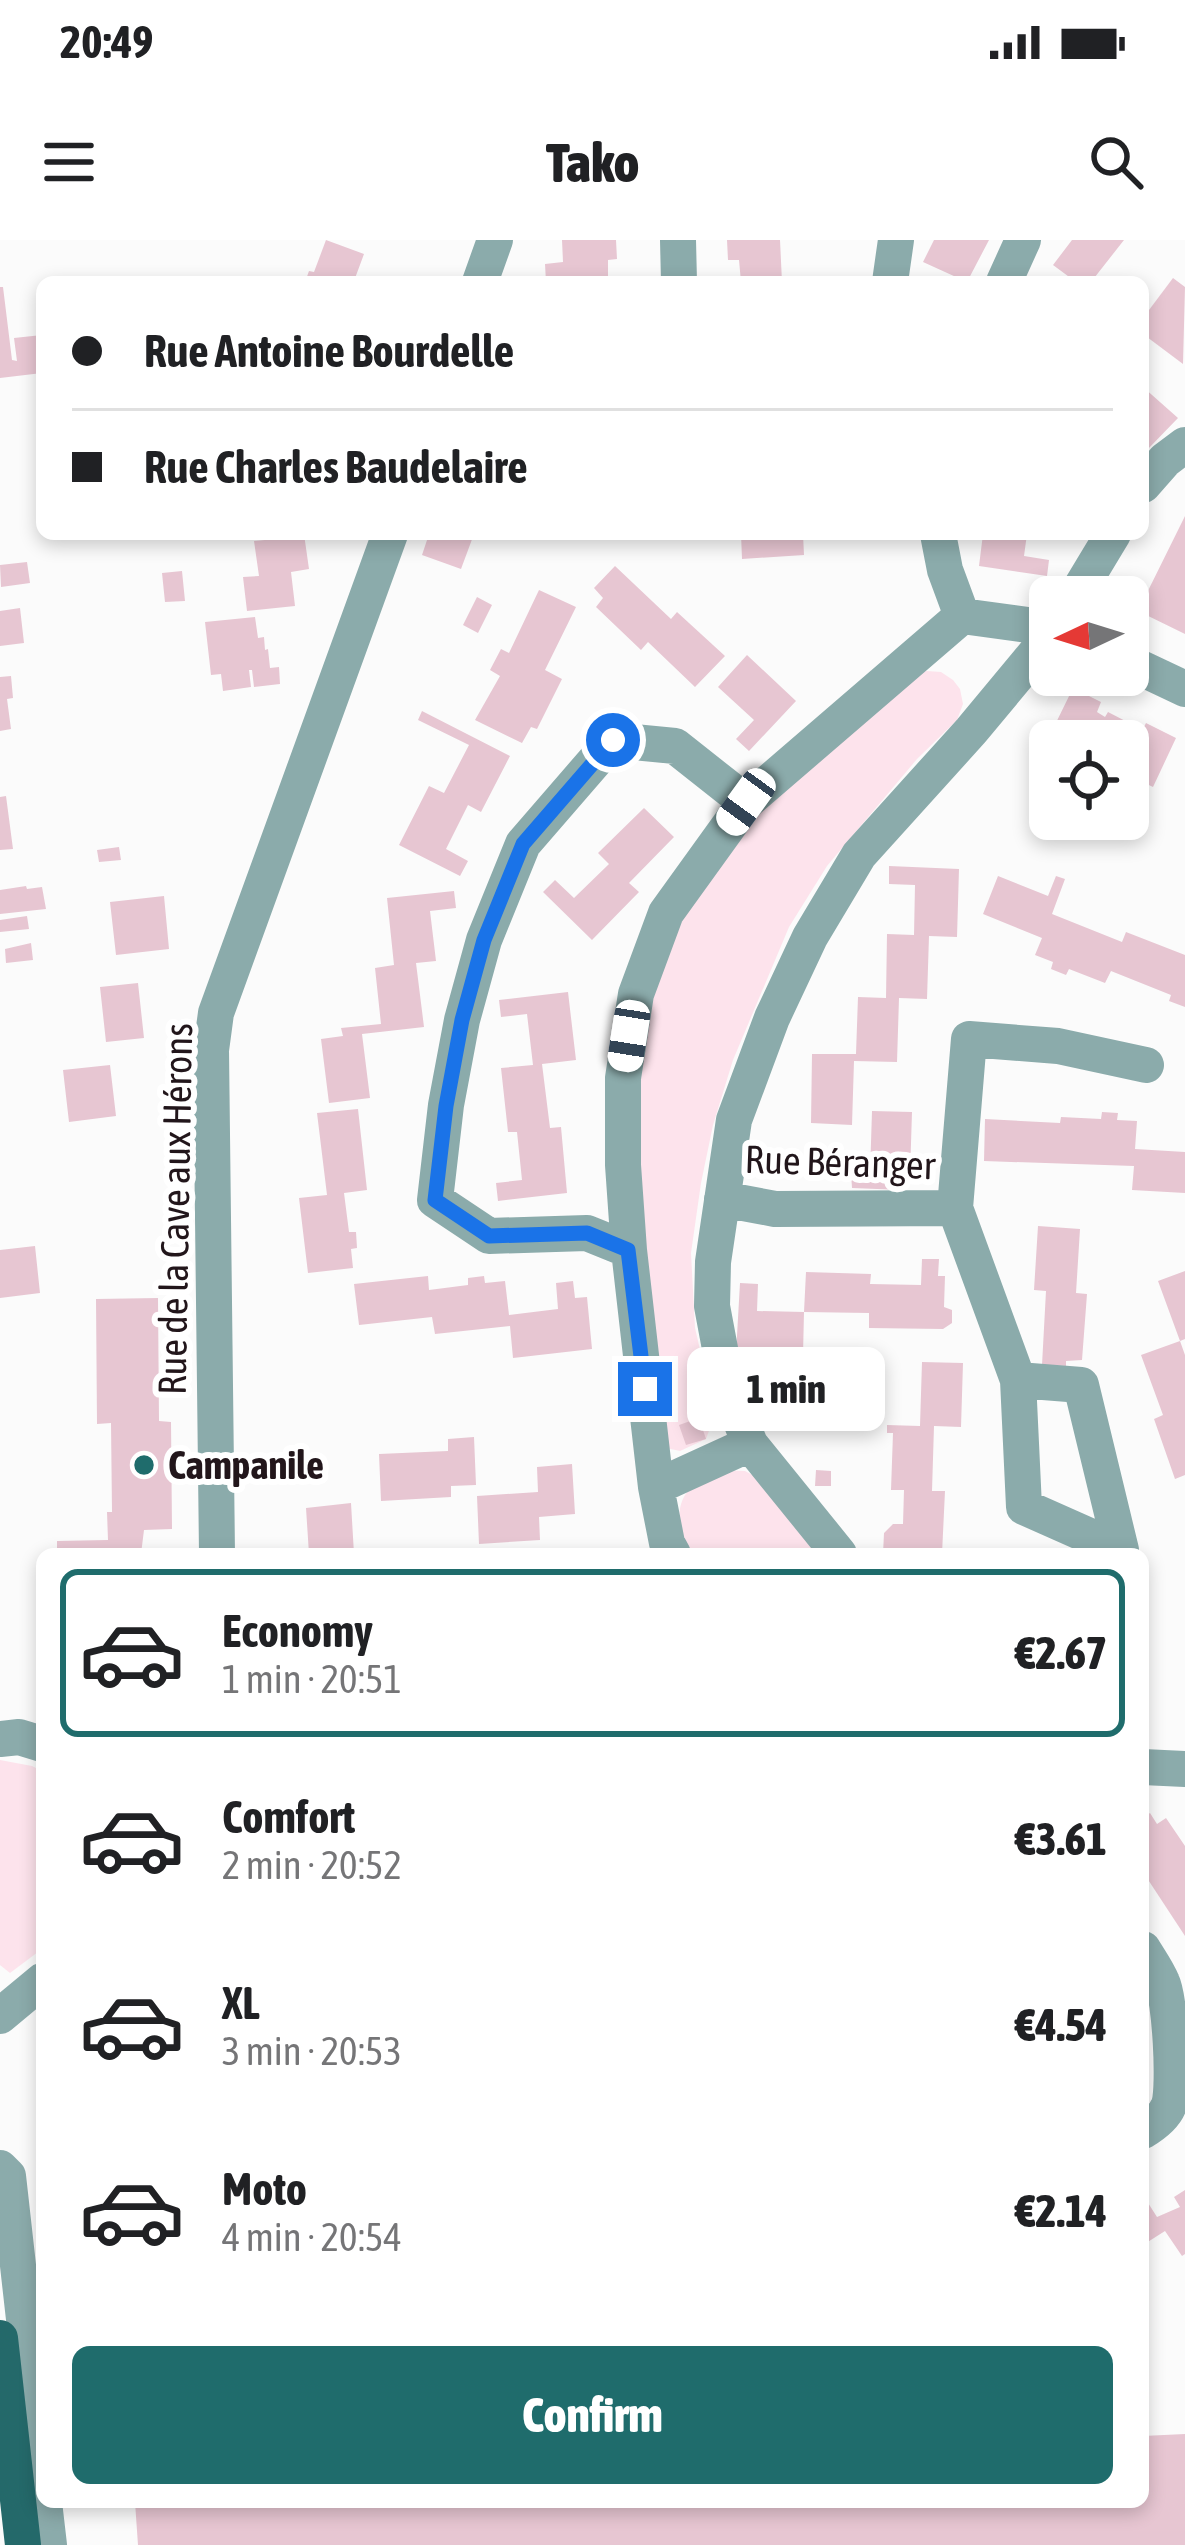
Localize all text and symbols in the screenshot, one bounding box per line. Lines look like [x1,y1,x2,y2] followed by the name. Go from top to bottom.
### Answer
[60,16,154,68] text: 20:49
[36,129,102,195] icon: menu
[1083,129,1149,195] icon: search
[546,132,639,193] text: Tako
[144,325,514,377] text: Rue Antoine Bourdelle
[144,441,528,493] text: Rue Charles Baudelaire
[1029,576,1149,696] north arrow
[1029,576,1149,840] map controls
[586,713,640,767] route start
[1029,720,1149,840] button: locate
[710,762,782,842] car
[606,998,652,1074] car
[150,1023,200,1395] street label: Rue de la Cave aux Hérons
[744,1137,936,1187] street label: Rue Béranger
[687,1347,885,1431] callout: 1 min
[618,1362,672,1416] route end
[746,1367,826,1411] text: 1 min
[168,1443,324,1487] place label: Campanile
[131,1452,157,1478] marker: Campanile
[78,1599,186,1707] icon: car
[222,1605,373,1657] text: Economy
[1015,1627,1107,1679] text: €2.67
[222,1657,402,1701] text: 1 min · 20:51
[78,1785,186,1893] icon: car
[222,1791,355,1843] text: Comfort
[1015,1813,1107,1865] text: €3.61
[222,1843,402,1887] text: 2 min · 20:52
[78,1971,186,2079] icon: car
[222,1977,260,2029] text: XL
[1015,1999,1107,2051] text: €4.54
[222,2029,402,2073] text: 3 min · 20:53
[78,2157,186,2265] icon: car
[222,2163,307,2215] text: Moto
[1015,2185,1107,2237] text: €2.14
[222,2215,402,2259] text: 4 min · 20:54
[72,2346,1113,2484] button: Confirm

